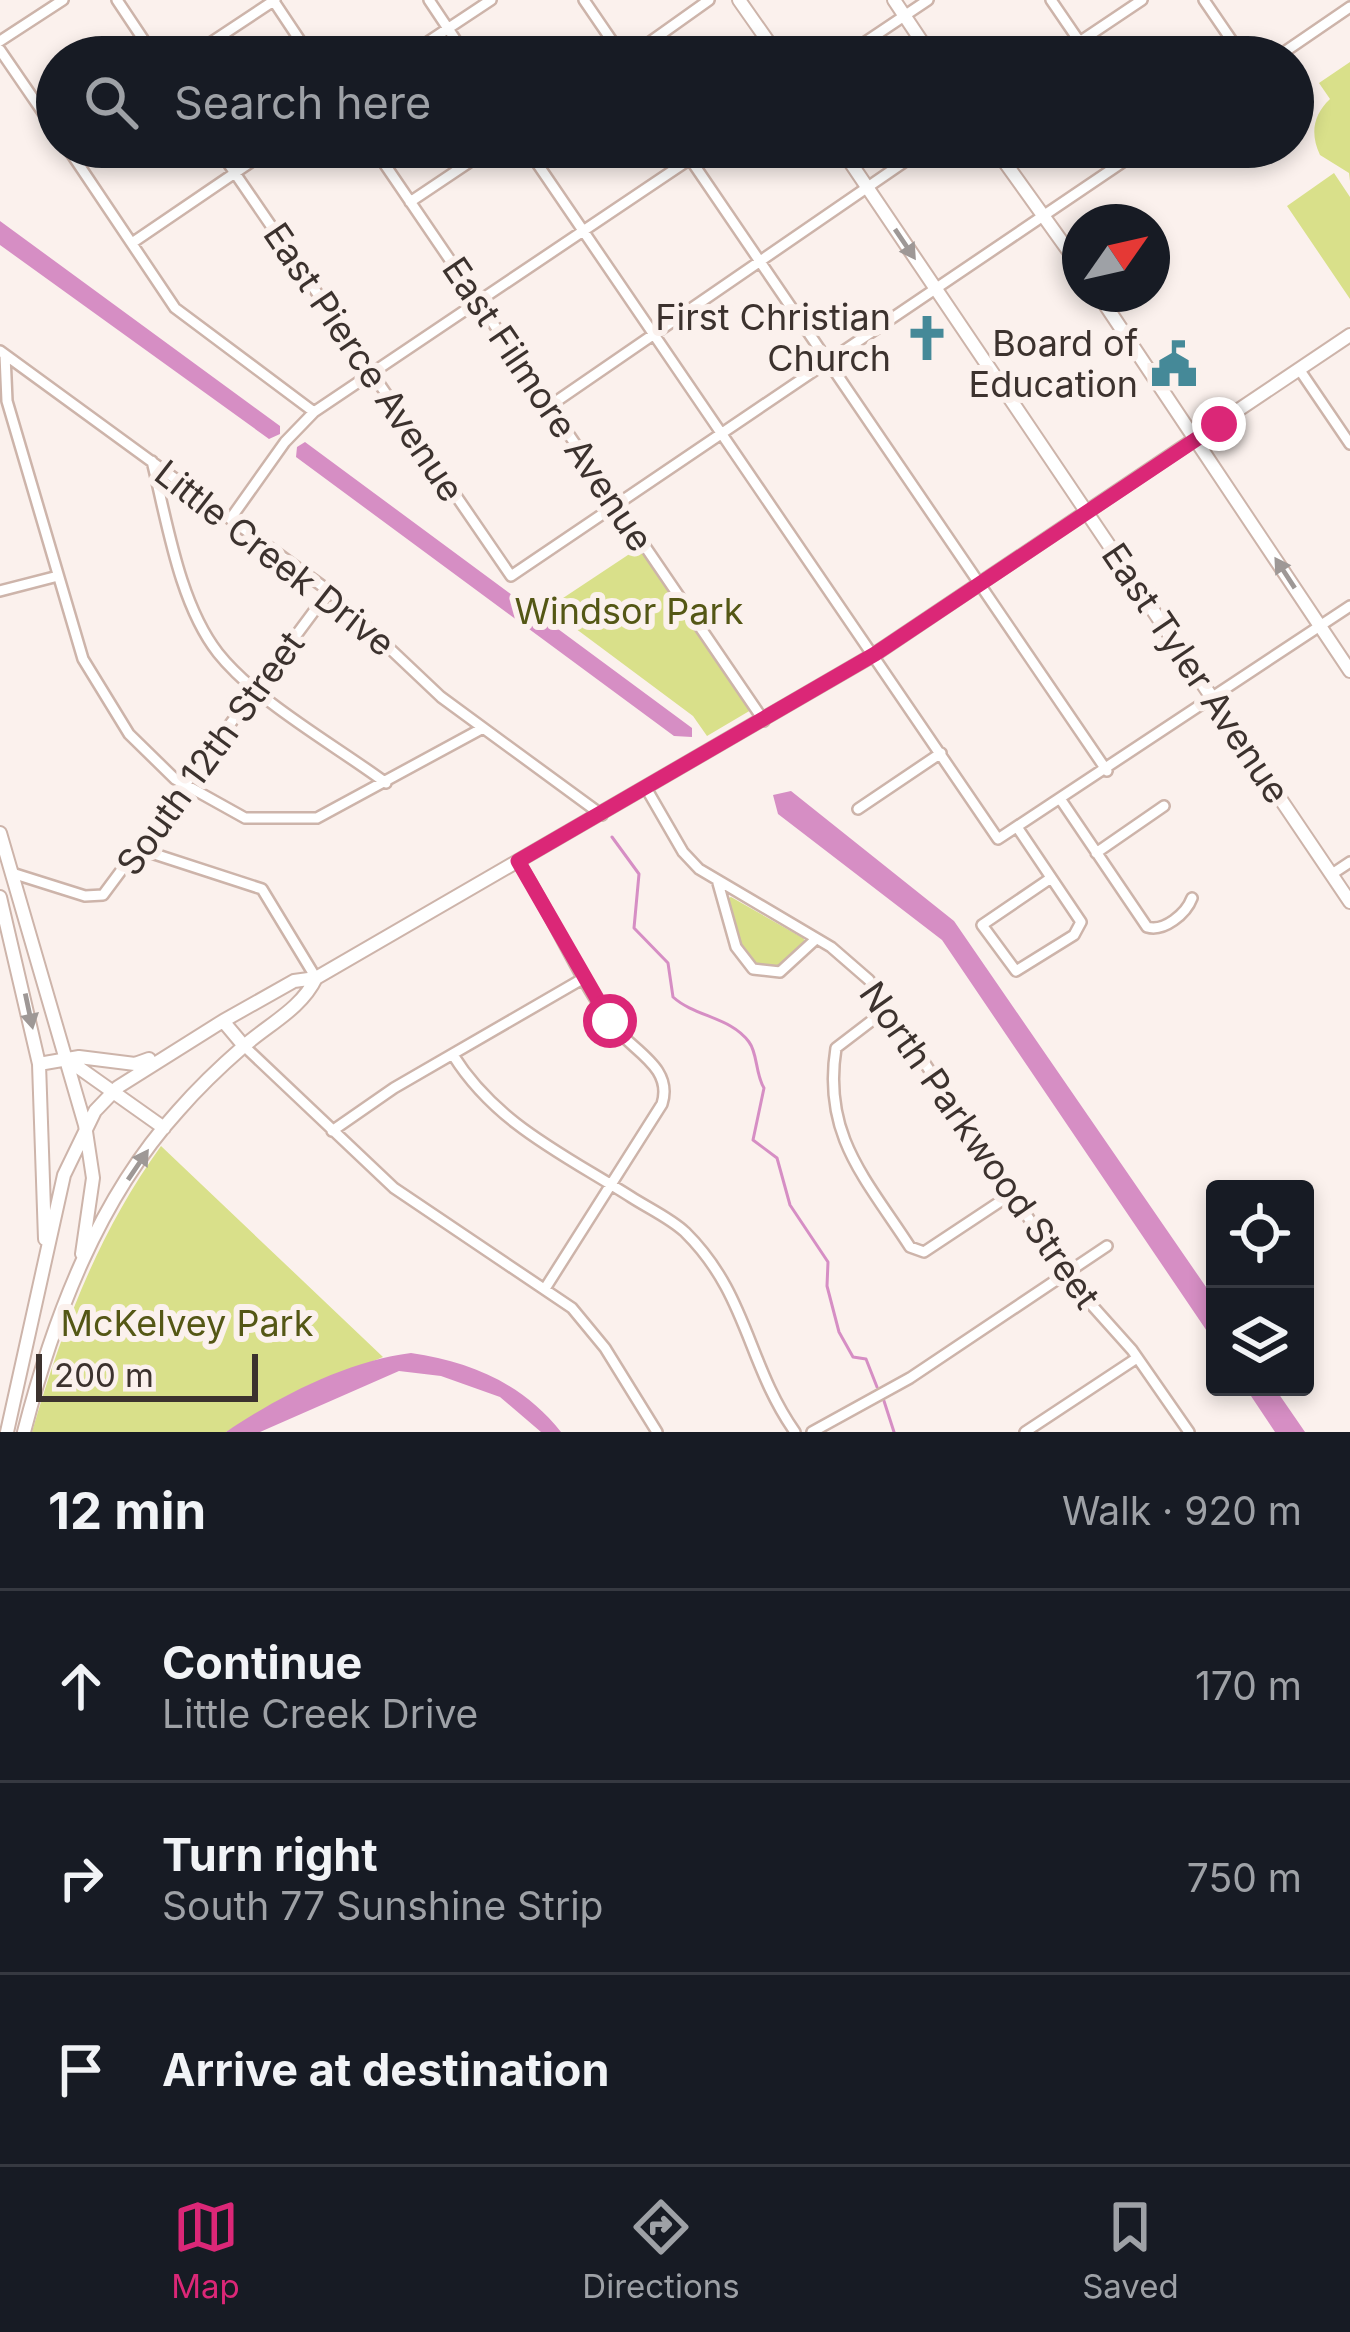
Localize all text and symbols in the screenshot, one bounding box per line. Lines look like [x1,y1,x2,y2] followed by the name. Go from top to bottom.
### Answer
[36,36,1314,168] search box
[78,69,144,135] icon: search
[174,75,431,130] text: Search here
[1062,204,1170,312] north arrow
[254,214,474,510] street label: East Pierce Avenue
[893,228,916,260] one-way arrow
[433,249,663,559] street label: East Filmore Avenue
[655,295,891,380] place label: First Christian Church
[902,313,952,363] church icon: First Christian Church
[969,321,1138,406] place label: Board of Education
[1149,339,1199,389] public building icon: Board of Education
[1192,397,1246,451] route end
[146,451,404,665] street label: Little Creek Drive
[1093,535,1299,811] street label: East Tyler Avenue
[1274,557,1297,590] one-way arrow
[515,589,744,633] park label: Windsor Park
[107,622,313,883] street label: South 12th Street
[850,973,1110,1317] street label: North Parkwood Street
[20,992,39,1030] one-way arrow
[583,994,637,1048] route start
[127,1149,149,1182] one-way arrow
[1206,1180,1314,1396] map controls
[1206,1180,1314,1288] button: locate
[1206,1288,1314,1396] button: layers
[61,1301,314,1345] park label: McKelvey Park
[36,1348,258,1401] scale bar
[54,1355,154,1395] text: 200 m
[48,1480,206,1541] text: 12 min
[1062,1487,1302,1534] text: Walk · 920 m
[162,1635,362,1690] text: Continue
[48,1653,114,1719] icon: ahead
[1195,1662,1302,1709] text: 170 m
[162,1690,478,1737] text: Little Creek Drive
[162,1827,378,1882] text: Turn right
[48,1845,114,1911] icon: right
[1187,1854,1302,1901] text: 750 m
[162,1882,604,1929] text: South 77 Sunshine Strip
[48,2037,114,2103] icon: arrive
[162,2042,609,2097] text: Arrive at destination
[171,2194,240,2306] tab: Map
[582,2194,740,2306] tab: Directions
[1082,2194,1179,2306] tab: Saved

